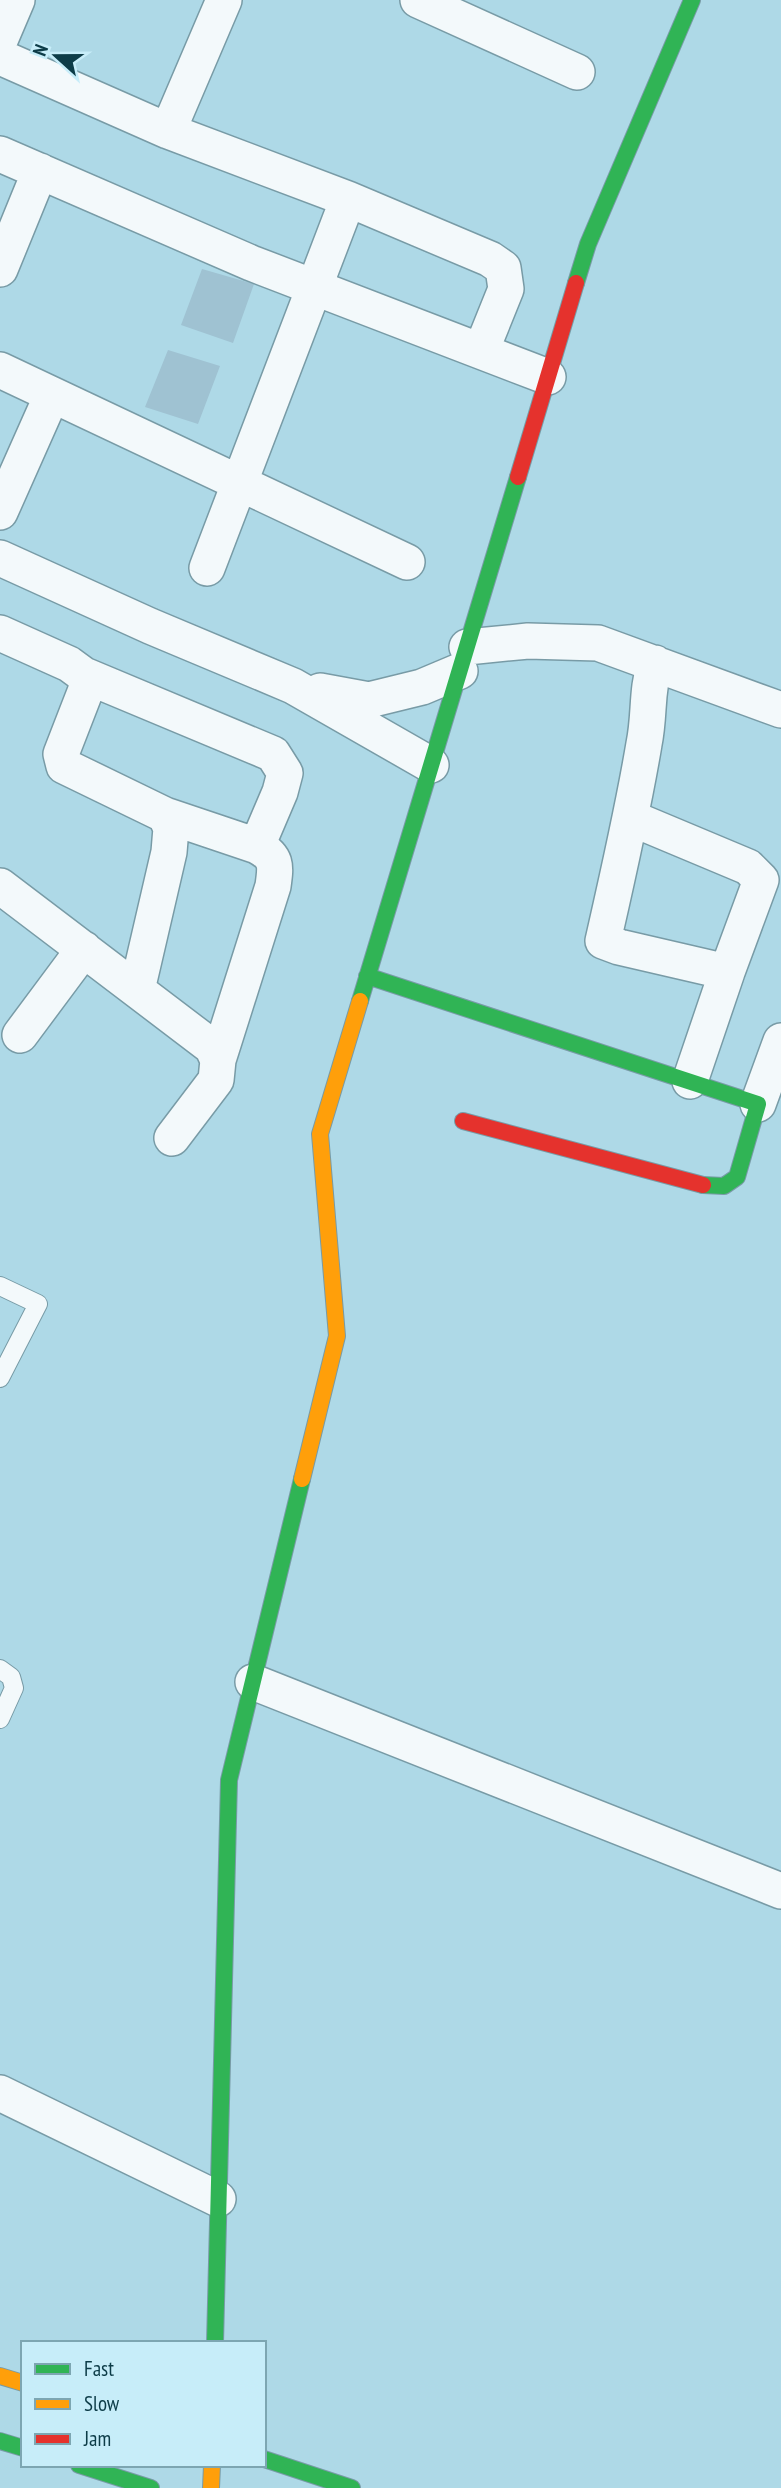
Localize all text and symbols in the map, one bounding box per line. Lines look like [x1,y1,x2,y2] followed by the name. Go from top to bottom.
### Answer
[21,21,91,91] north arrow
[27,41,53,59] text: N
[21,2341,266,2467] legend
[84,2355,114,2382] text: Fast
[84,2390,120,2417] text: Slow
[83,2425,111,2452] text: Jam

